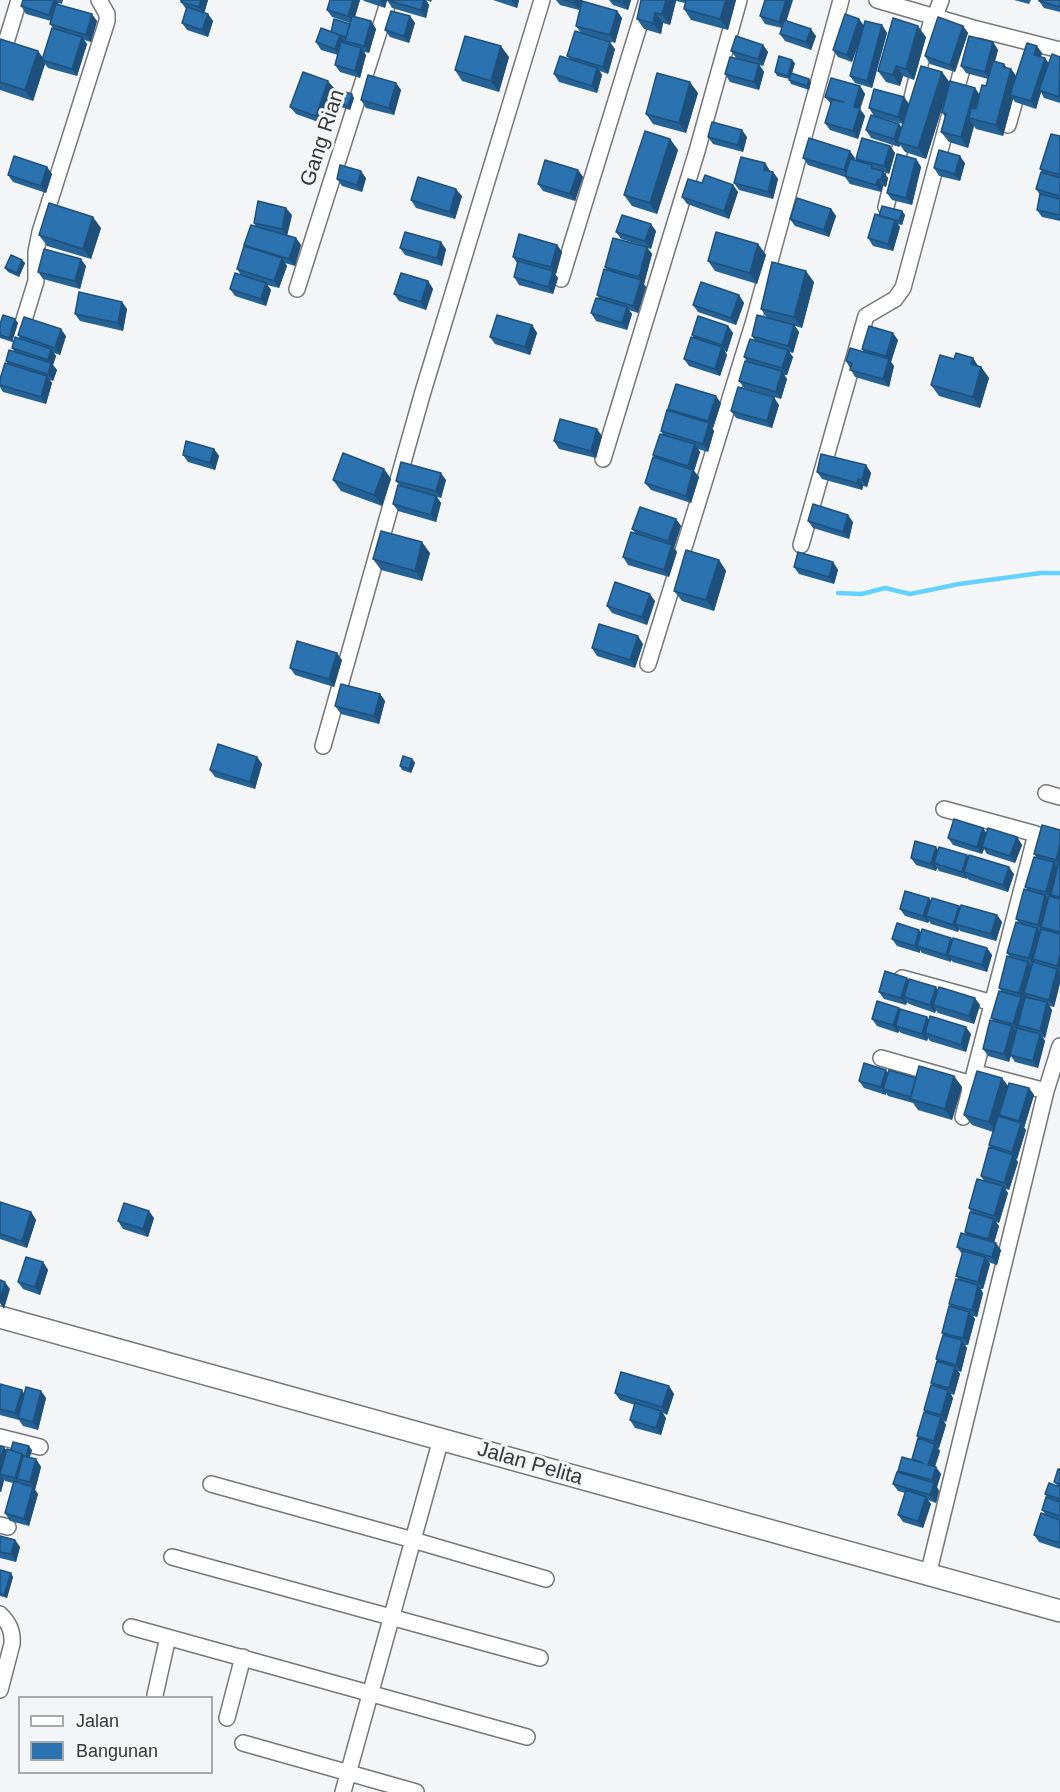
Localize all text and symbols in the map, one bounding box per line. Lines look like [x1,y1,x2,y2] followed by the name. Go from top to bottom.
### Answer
[296,86,350,190] street label: Gang Rian
[474,1437,586,1491] street label: Jalan Pelita
[18,1696,213,1774] legend
[76,1711,119,1731] text: Jalan
[76,1741,158,1761] text: Bangunan

